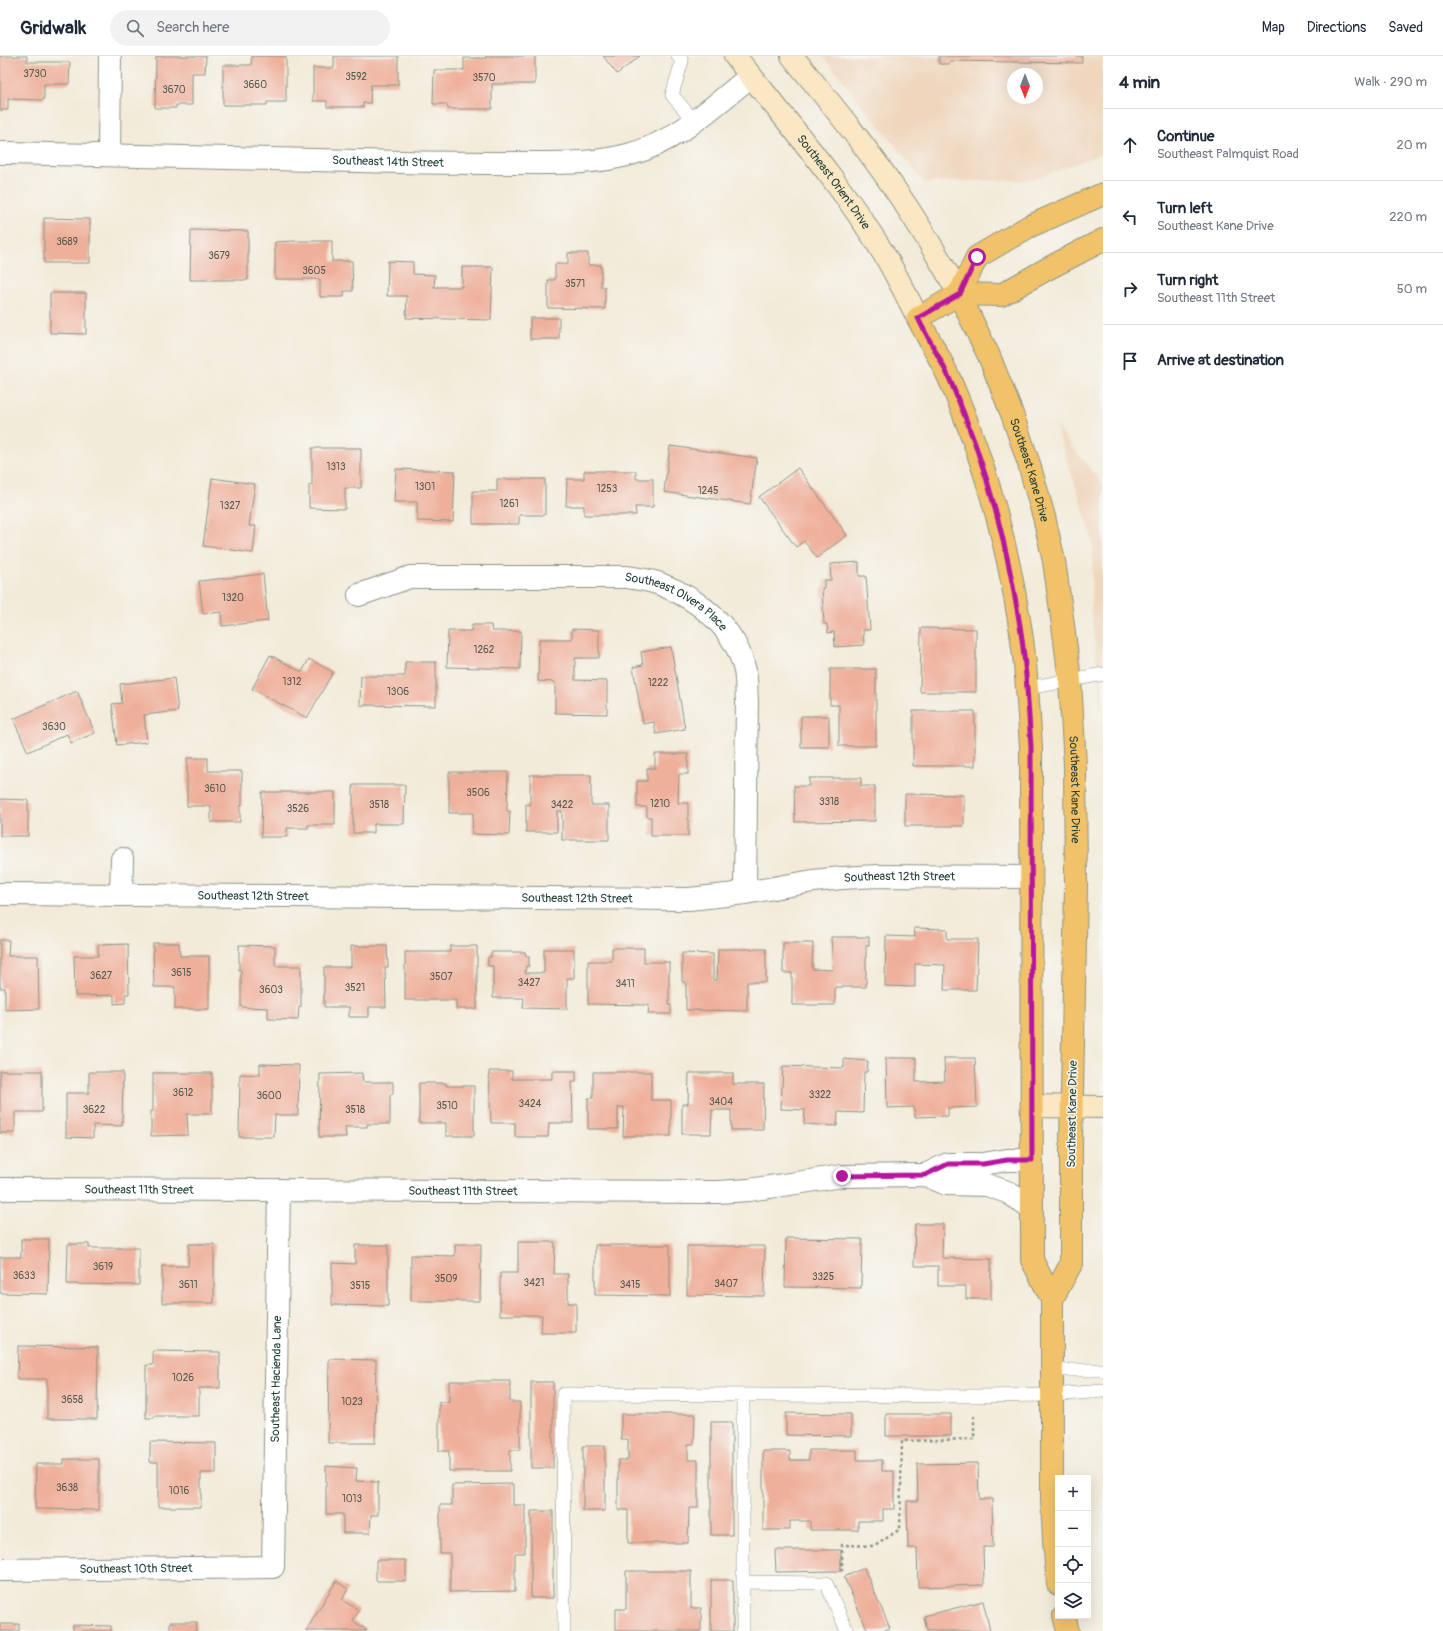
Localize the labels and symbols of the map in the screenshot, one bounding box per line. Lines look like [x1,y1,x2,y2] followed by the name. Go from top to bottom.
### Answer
[23,68,47,80] house number: 3730
[1007,68,1043,104] north arrow
[345,71,367,83] house number: 3592
[472,72,496,84] house number: 3570
[243,79,267,91] house number: 3660
[162,84,186,96] house number: 3670
[793,132,873,232] street label: Southeast Orient Drive
[332,153,444,171] street label: Southeast 14th Street
[56,236,78,248] house number: 3689
[968,248,986,266] route start
[208,250,230,262] house number: 3679
[302,265,326,277] house number: 3605
[565,278,585,290] house number: 3571
[1006,416,1052,523] street label: Southeast Kane Drive
[327,461,346,473] house number: 1313
[415,481,435,493] house number: 1301
[597,483,618,495] house number: 1253
[698,485,718,497] house number: 1245
[499,498,519,510] house number: 1261
[220,500,241,512] house number: 1327
[624,570,730,634] street label: Southeast Olvera Place
[222,592,244,604] house number: 1320
[474,644,495,656] house number: 1262
[283,676,302,688] house number: 1312
[648,677,669,689] house number: 1222
[387,686,409,698] house number: 1306
[42,721,66,733] house number: 3630
[1065,735,1083,844] street label: Southeast Kane Drive
[204,783,226,795] house number: 3610
[466,787,490,799] house number: 3506
[819,796,839,808] house number: 3318
[650,798,670,810] house number: 1210
[369,799,389,811] house number: 3518
[551,799,574,811] house number: 3422
[287,803,309,815] house number: 3526
[843,869,955,886] street label: Southeast 12th Street
[197,888,309,904] street label: Southeast 12th Street
[521,891,633,907] street label: Southeast 12th Street
[171,967,191,979] house number: 3615
[90,970,113,982] house number: 3627
[429,971,453,983] house number: 3507
[518,977,541,989] house number: 3427
[615,978,635,990] house number: 3411
[345,982,365,994] house number: 3521
[259,984,283,996] house number: 3603
[1064,1060,1081,1168] street label: Southeast Kane Drive
[173,1087,194,1099] house number: 3612
[809,1089,832,1101] house number: 3322
[256,1090,282,1102] house number: 3600
[709,1096,733,1108] house number: 3404
[519,1098,542,1110] house number: 3424
[436,1100,458,1112] house number: 3510
[83,1104,106,1116] house number: 3622
[345,1104,365,1116] house number: 3518
[833,1167,851,1185] route end
[84,1182,194,1198] street label: Southeast 11th Street
[408,1184,518,1199] street label: Southeast 11th Street
[93,1261,113,1273] house number: 3619
[13,1270,36,1282] house number: 3633
[812,1271,834,1283] house number: 3325
[435,1273,457,1285] house number: 3509
[524,1277,545,1289] house number: 3421
[714,1278,738,1290] house number: 3407
[178,1279,198,1291] house number: 3611
[620,1279,640,1291] house number: 3415
[350,1280,370,1292] house number: 3515
[268,1315,285,1443] street label: Southeast Hacienda Lane
[172,1372,194,1384] house number: 1026
[61,1394,83,1406] house number: 3658
[341,1396,363,1408] house number: 1023
[56,1482,78,1494] house number: 3638
[169,1485,189,1497] house number: 1016
[342,1493,363,1505] house number: 1013
[79,1561,193,1577] street label: Southeast 10th Street

